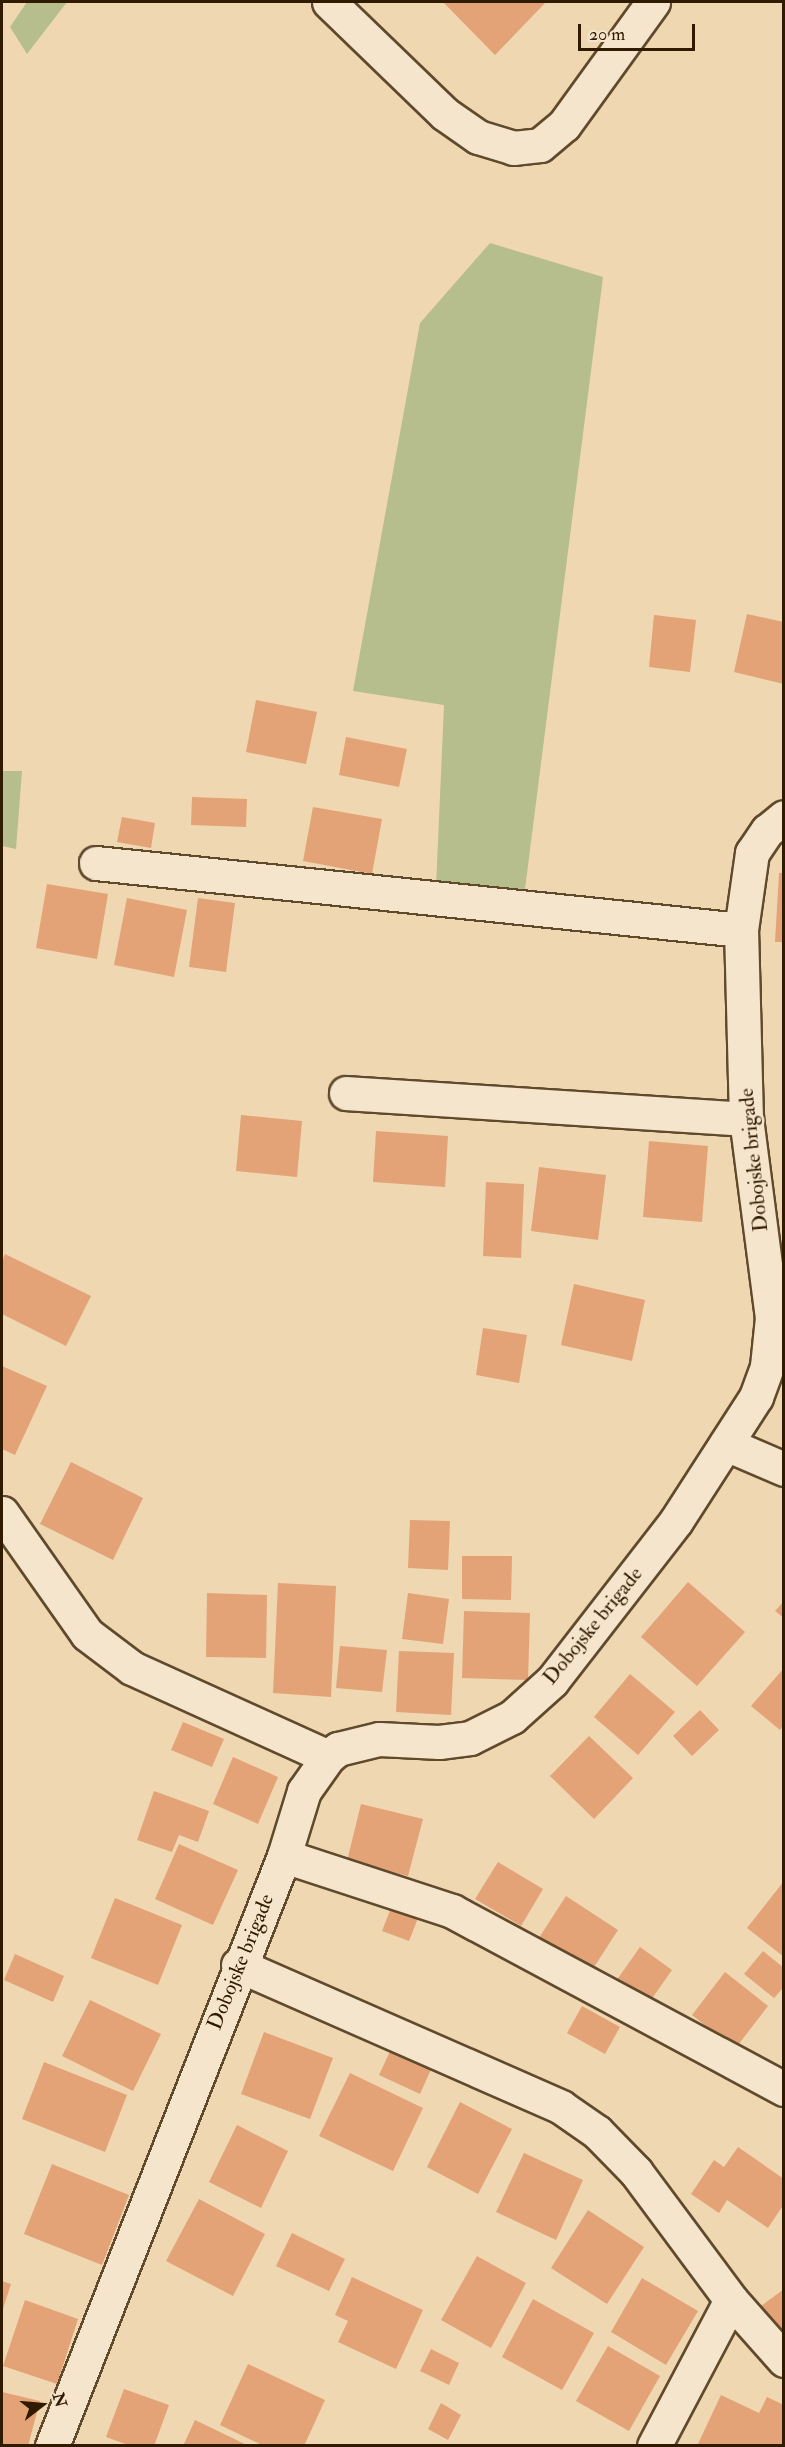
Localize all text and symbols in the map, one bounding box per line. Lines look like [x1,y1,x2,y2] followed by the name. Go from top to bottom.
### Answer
[581,12,698,50] scale bar
[589,23,625,46] text: 20 m
[734,1087,774,1233] street label: Dobojske brigade
[538,1562,648,1690] street label: Dobojske brigade
[202,1890,280,2034] street label: Dobojske brigade
[12,2375,72,2435] north arrow
[48,2390,71,2410] text: N

